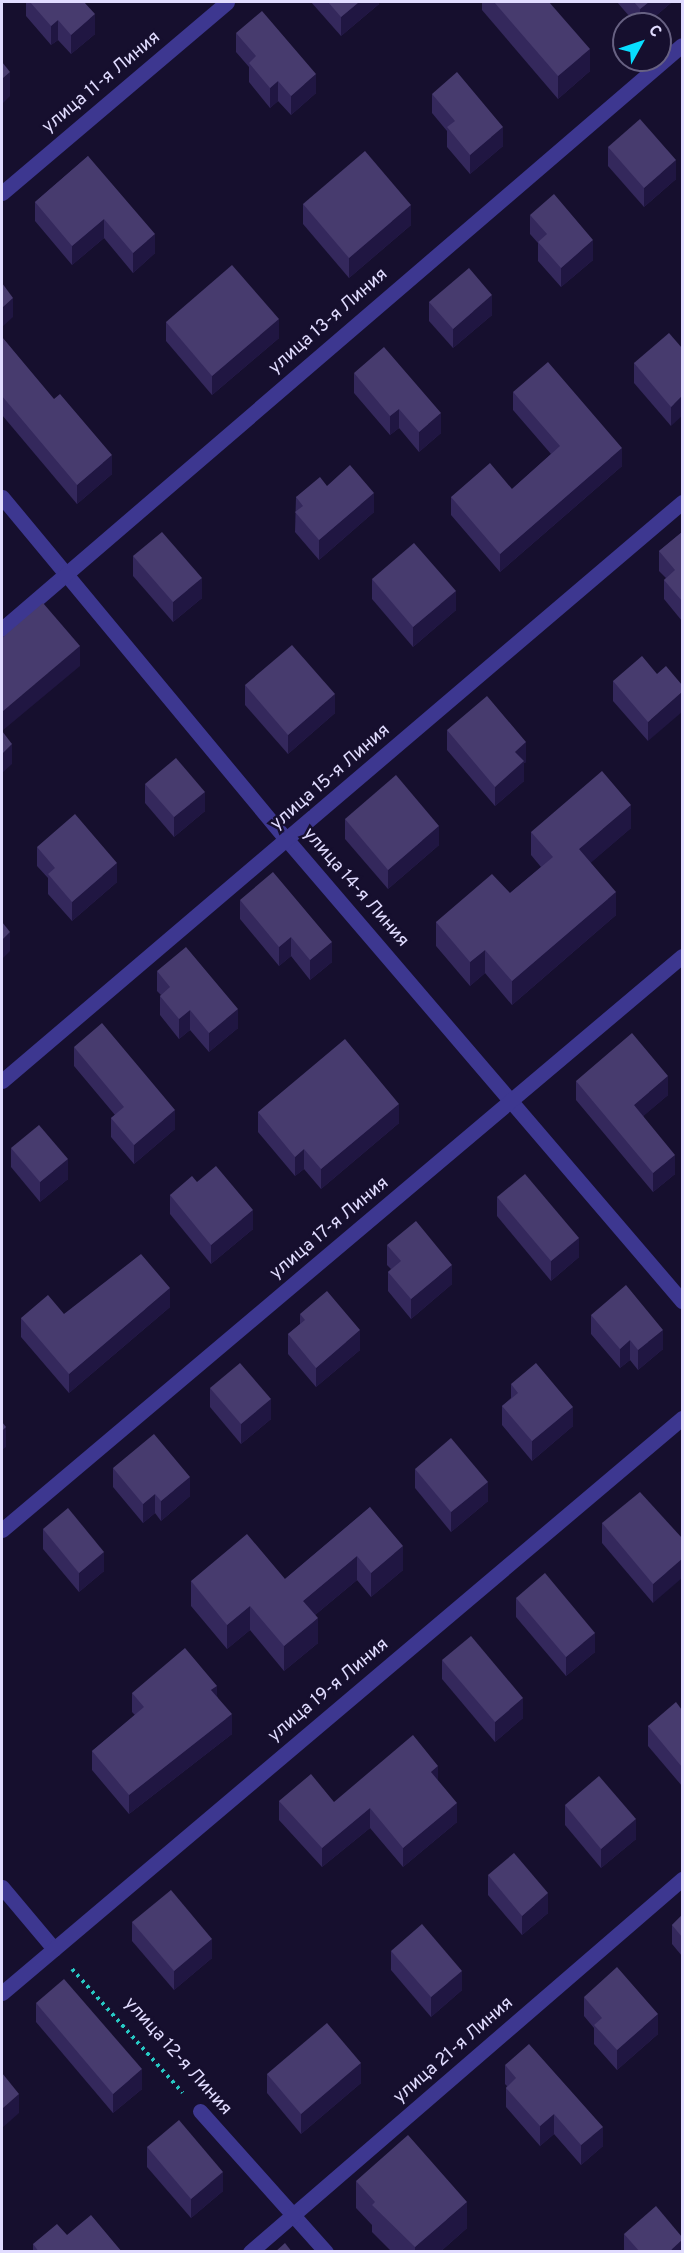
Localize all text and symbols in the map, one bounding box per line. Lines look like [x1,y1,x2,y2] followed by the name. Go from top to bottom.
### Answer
[612,12,672,72] north arrow
[643,21,665,42] text: С
[39,27,165,139] street label: улица 11-я Линия
[265,264,393,380] street label: улица 13-я Линия
[267,720,395,836] street label: улица 15-я Линия
[297,824,413,952] street label: улица 14-я Линия
[266,1173,394,1285] street label: улица 17-я Линия
[264,1634,394,1748] street label: улица 19-я Линия
[390,1993,518,2109] street label: улица 21-я Линия
[118,1994,236,2120] street label: улица 12-я Линия

